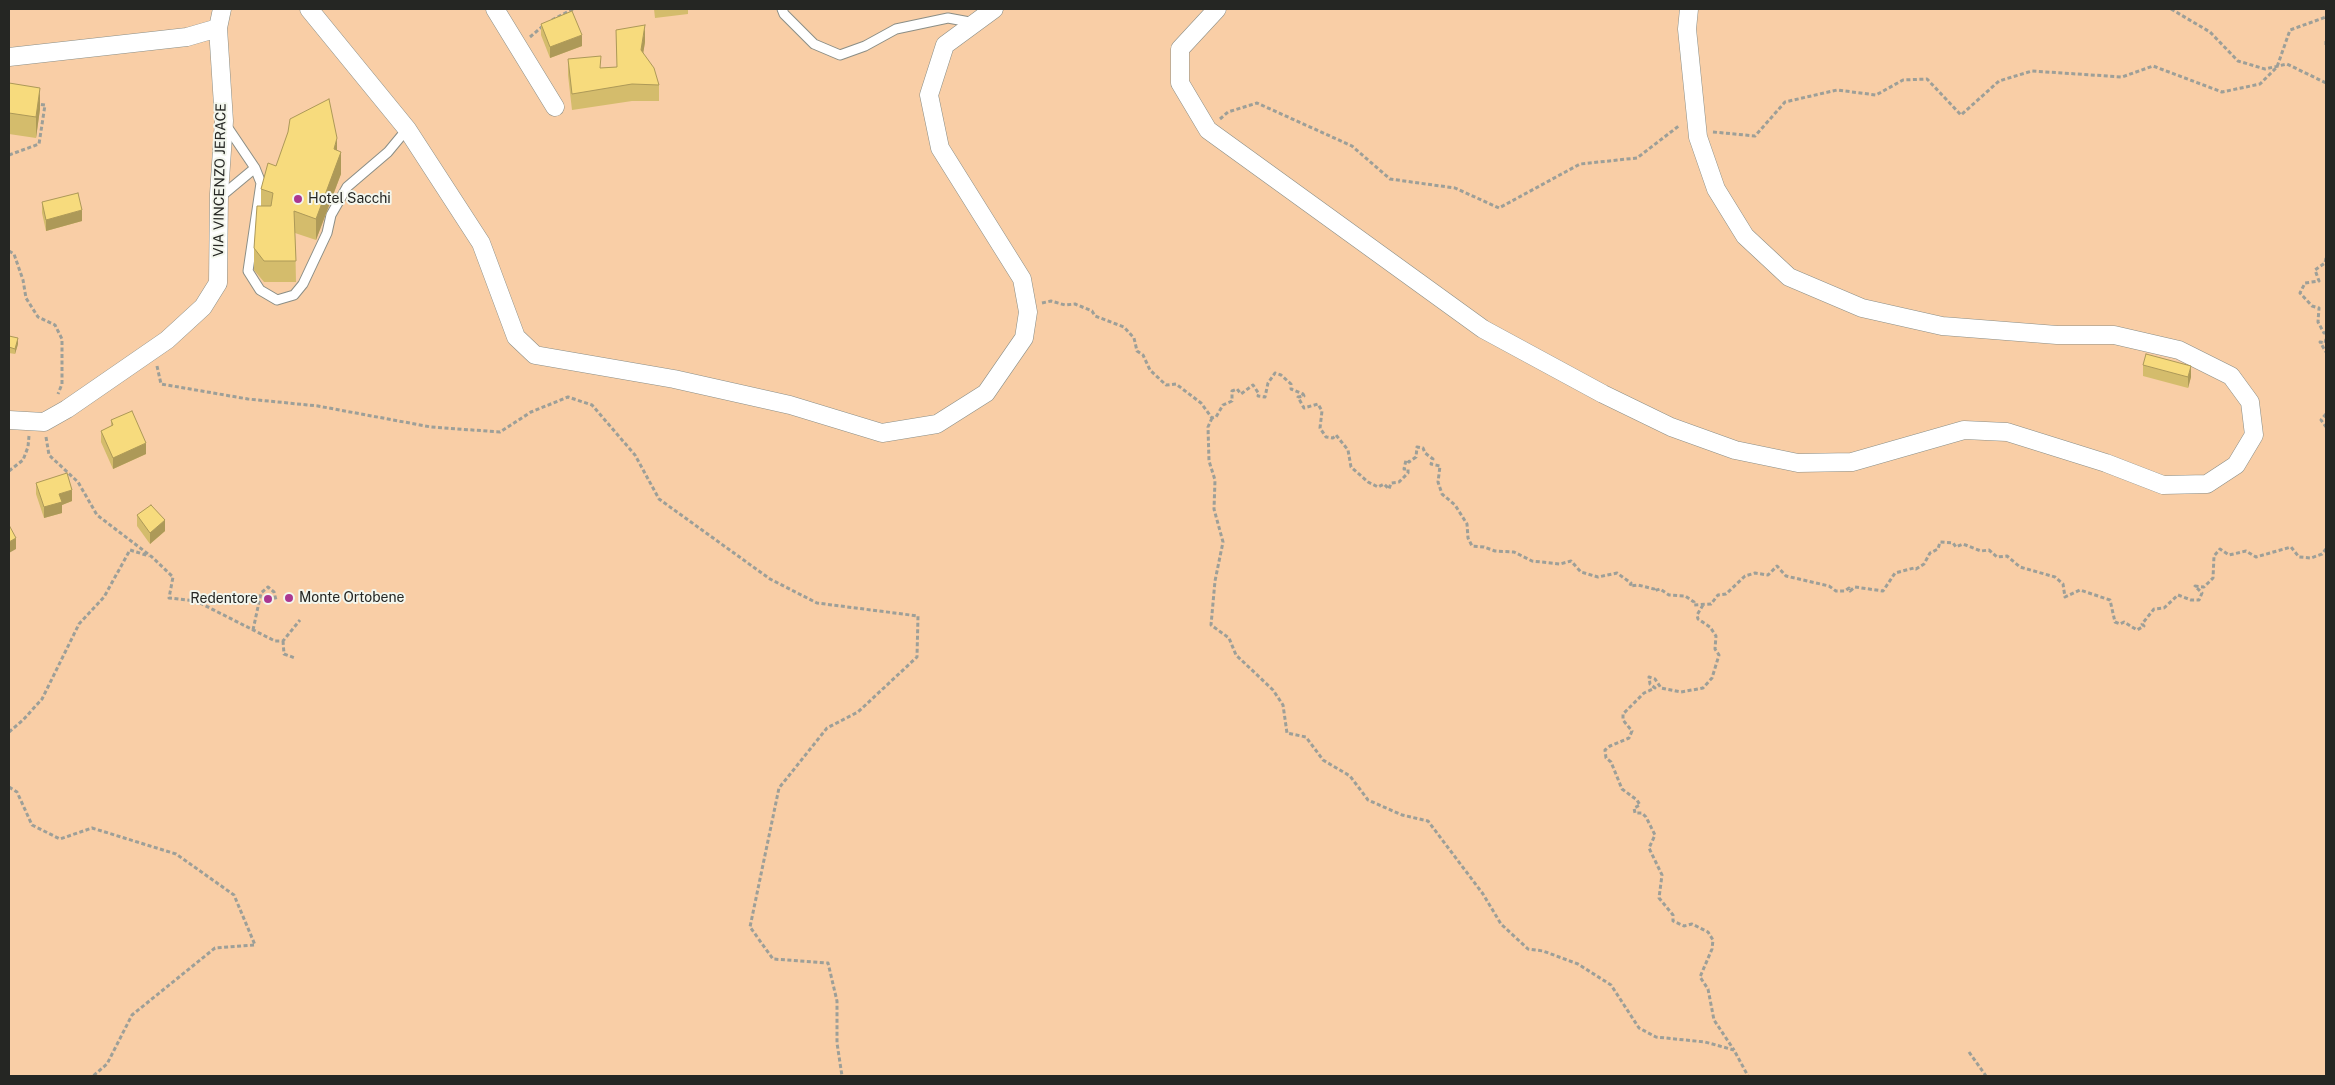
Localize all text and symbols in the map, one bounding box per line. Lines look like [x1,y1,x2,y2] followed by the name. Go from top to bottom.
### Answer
[210,103,230,257] street label: VIA VINCENZO JERACE
[308,191,391,207] place label: Hotel Sacchi
[292,193,304,205] marker: Hotel Sacchi
[299,590,404,606] place label: Monte Ortobene
[190,591,258,607] place label: Redentore
[283,592,295,604] marker: Monte Ortobene
[262,593,274,605] marker: Redentore

